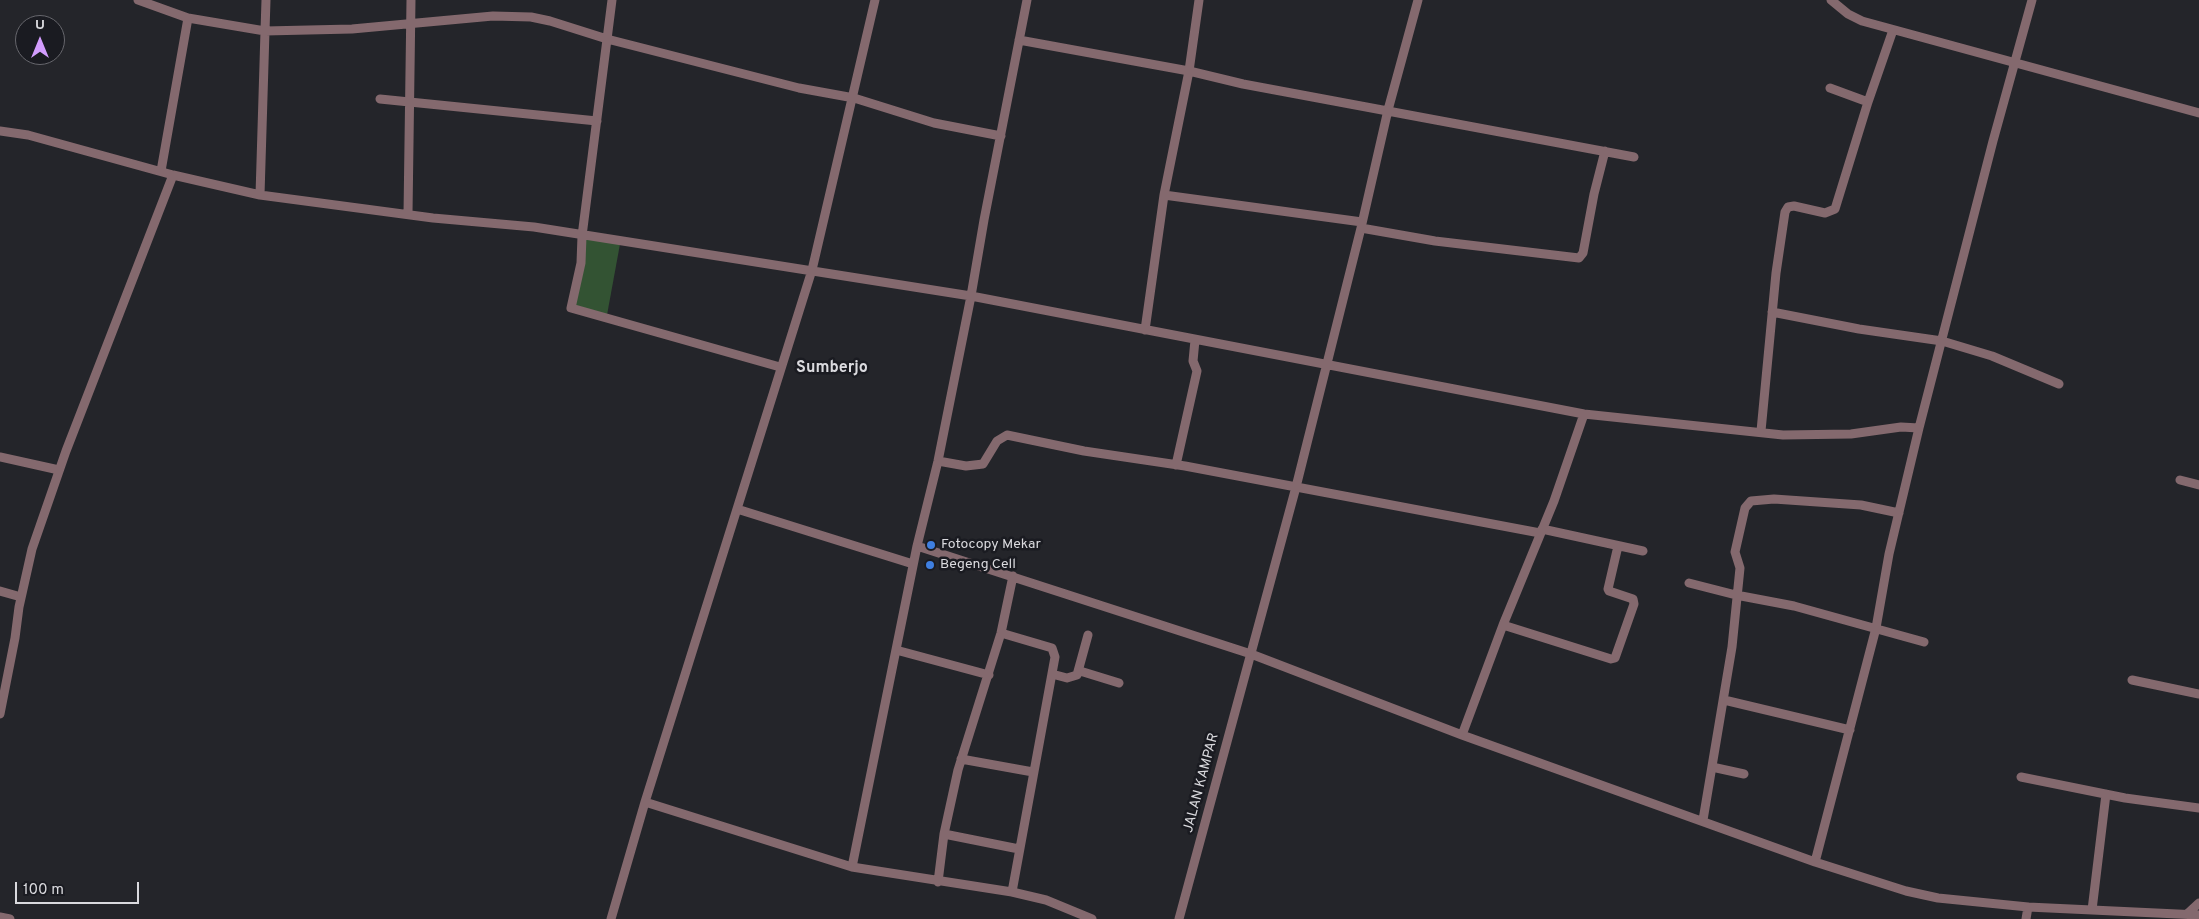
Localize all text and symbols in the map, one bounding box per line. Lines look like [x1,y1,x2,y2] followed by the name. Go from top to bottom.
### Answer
[15,15,65,65] north arrow
[35,17,45,34] text: U
[796,359,868,379] district label: Sumberjo
[941,537,1041,553] place label: Fotocopy Mekar
[925,539,937,551] marker: Fotocopy Mekar
[940,557,1016,573] place label: Begeng Cell
[924,559,936,571] marker: Begeng Cell
[1181,731,1223,835] street label: JALAN KAMPAR
[18,872,141,904] scale bar
[23,881,64,900] text: 100 m

